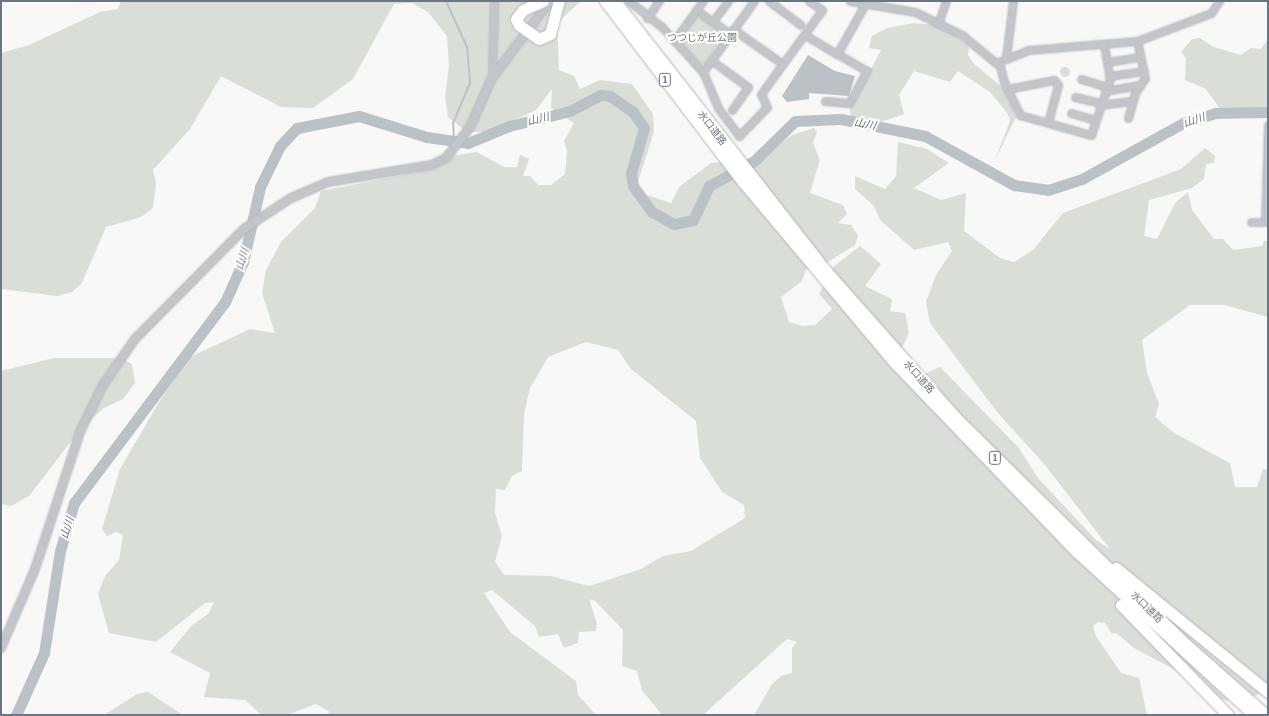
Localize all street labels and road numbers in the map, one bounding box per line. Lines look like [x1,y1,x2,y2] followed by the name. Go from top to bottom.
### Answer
[658,73,672,87] road number: 1
[695,109,729,147] street label: 水口道路
[901,358,937,396] street label: 水口道路
[988,451,1002,465] road number: 1
[1128,589,1166,625] street label: 水口道路

